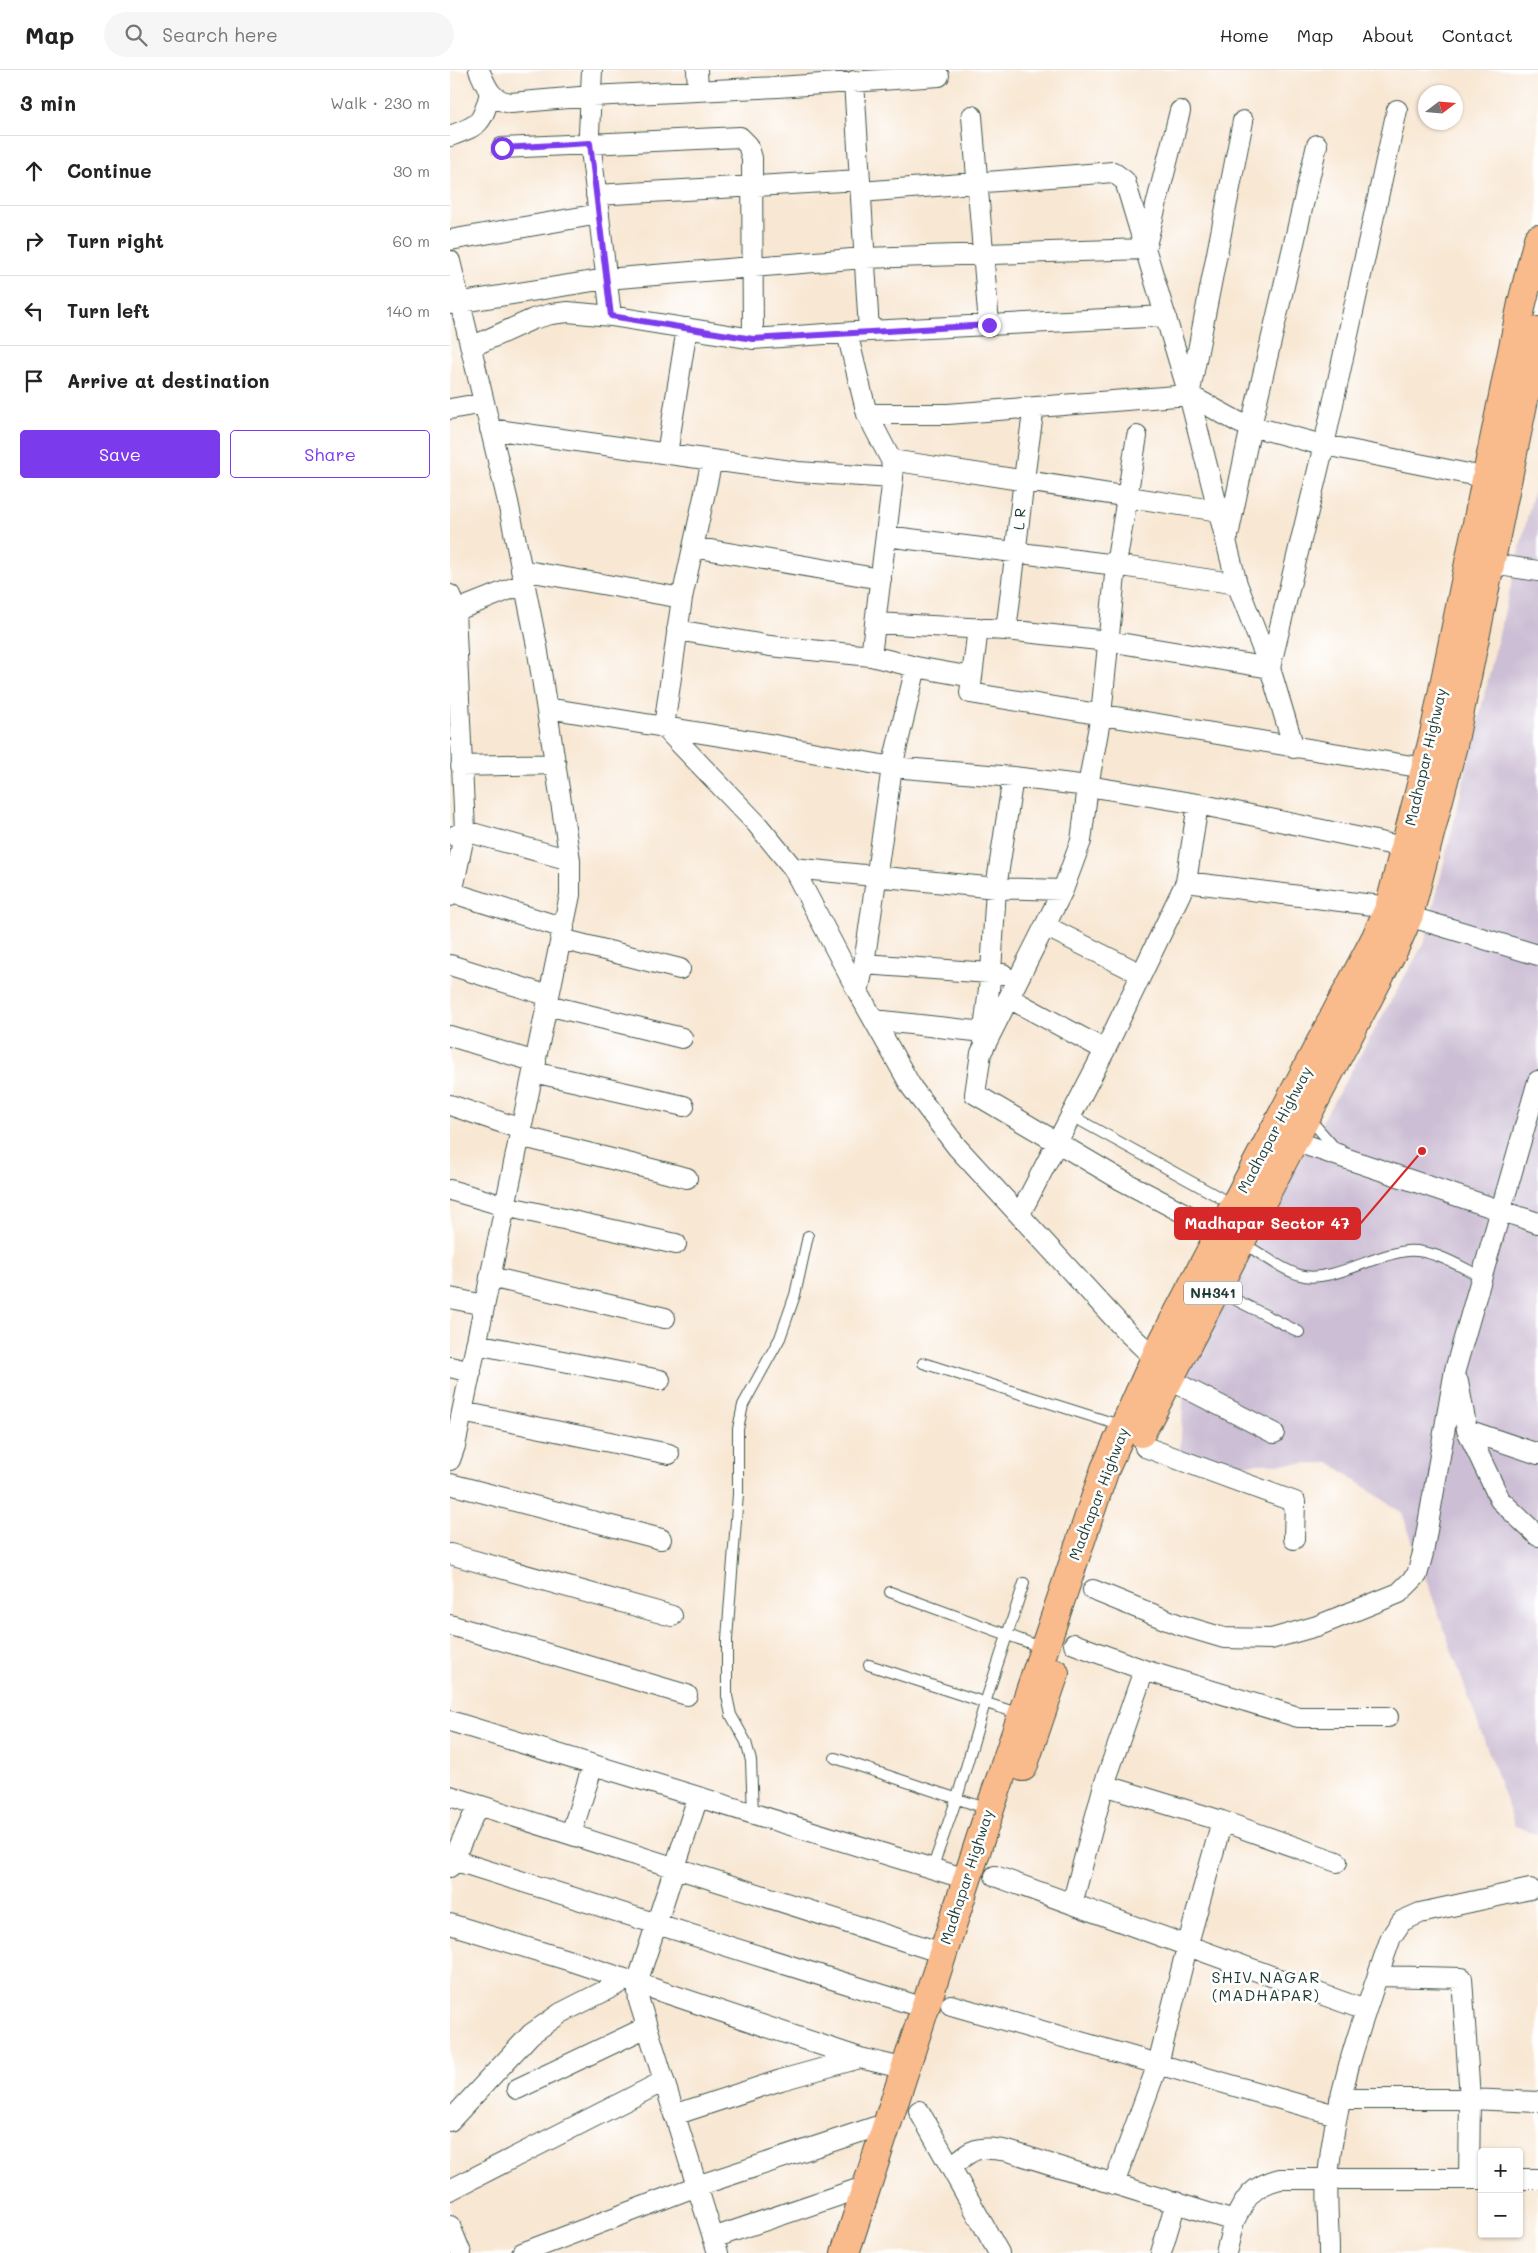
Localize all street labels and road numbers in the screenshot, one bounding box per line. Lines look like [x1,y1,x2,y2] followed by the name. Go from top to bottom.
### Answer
[1008,507,1030,531] street label: L R
[1399,686,1451,828] street label: Madhapar Highway
[1232,1063,1316,1196] street label: Madhapar Highway
[1184,1282,1242,1304] road number: NH341
[1063,1424,1133,1563] street label: Madhapar Highway
[935,1806,997,1947] street label: Madhapar Highway

